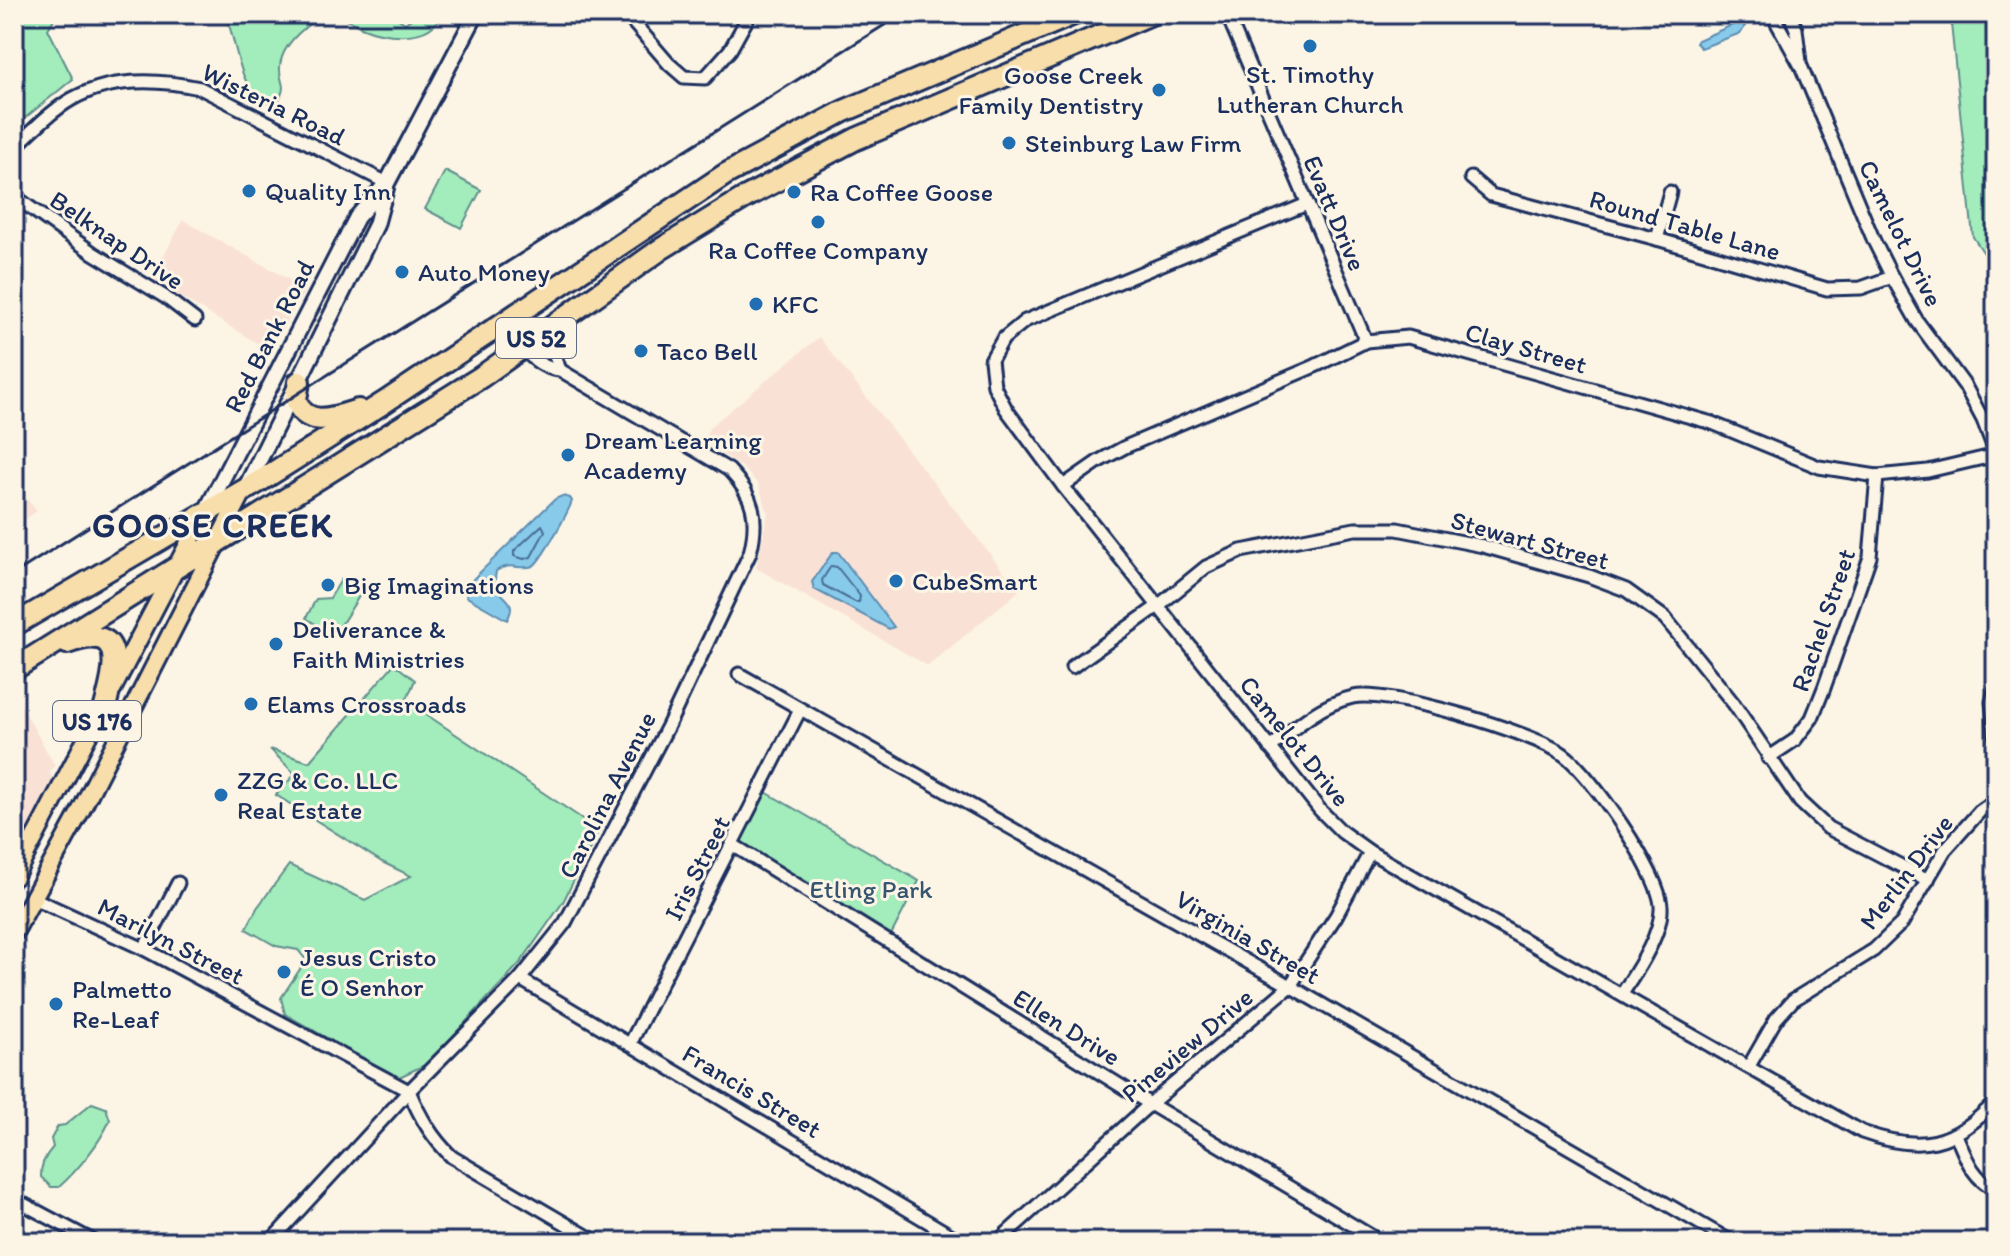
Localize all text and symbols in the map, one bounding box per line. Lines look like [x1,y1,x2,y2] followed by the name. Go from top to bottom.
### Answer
[1301,37,1319,55] marker: St. Timothy Lutheran Church
[197,56,352,153] street label: Wisteria Road
[1216,58,1404,120] place label: St. Timothy Lutheran Church
[959,59,1144,121] place label: Goose Creek Family Dentistry
[1150,81,1168,99] marker: Goose Creek Family Dentistry
[1025,127,1241,159] place label: Steinburg Law Firm
[1000,134,1018,152] marker: Steinburg Law Firm
[1296,151,1374,275] street label: Evatt Drive
[1852,154,1950,312] street label: Camelot Drive
[265,175,391,207] place label: Quality Inn
[810,176,993,208] place label: Ra Coffee Goose
[240,182,258,200] marker: Quality Inn
[1586,182,1784,268] street label: Round Table Lane
[44,183,190,297] street label: Belknap Drive
[785,183,803,201] marker: Ra Coffee Goose
[809,213,827,231] marker: Ra Coffee Company
[708,234,928,266] place label: Ra Coffee Company
[217,253,322,418] street label: Red Bank Road
[418,256,550,288] place label: Auto Money
[393,263,411,281] marker: Auto Money
[772,288,819,320] place label: KFC
[747,295,765,313] marker: KFC
[1462,315,1591,381] street label: Clay Street
[496,318,576,358] road number: US 52
[657,335,758,367] place label: Taco Bell
[632,342,650,360] marker: Taco Bell
[584,424,762,486] place label: Dream Learning Academy
[559,446,577,464] marker: Dream Learning Academy
[1447,504,1613,577] street label: Stewart Street
[92,505,334,546] district label: GOOSE CREEK
[1784,544,1862,696] street label: Rachel Street
[912,565,1038,597] place label: CubeSmart
[344,569,534,601] place label: Big Imaginations
[887,572,905,590] marker: CubeSmart
[319,576,337,594] marker: Big Imaginations
[292,613,465,675] place label: Deliverance & Faith Ministries
[267,635,285,653] marker: Deliverance & Faith Ministries
[1232,669,1358,813] street label: Camelot Drive
[267,688,467,720] place label: Elams Crossroads
[242,695,260,713] marker: Elams Crossroads
[53,701,141,741] road number: US 176
[551,706,663,884] street label: Carolina Avenue
[237,764,398,826] place label: ZZG & Co. LLC Real Estate
[212,786,230,804] marker: ZZG & Co. LLC Real Estate
[1852,808,1960,936] street label: Merlin Drive
[657,810,737,926] street label: Iris Street
[810,873,933,905] park label: Etling Park
[1170,883,1326,991] street label: Virginia Street
[92,890,250,992] street label: Marilyn Street
[300,941,437,1003] place label: Jesus Cristo É O Senhor
[275,963,293,981] marker: Jesus Cristo É O Senhor
[72,973,172,1035] place label: Palmetto Re-Leaf
[1007,981,1127,1073] street label: Ellen Drive
[1115,981,1259,1109] street label: Pineview Drive
[47,995,65,1013] marker: Palmetto Re-Leaf
[677,1037,827,1145] street label: Francis Street

